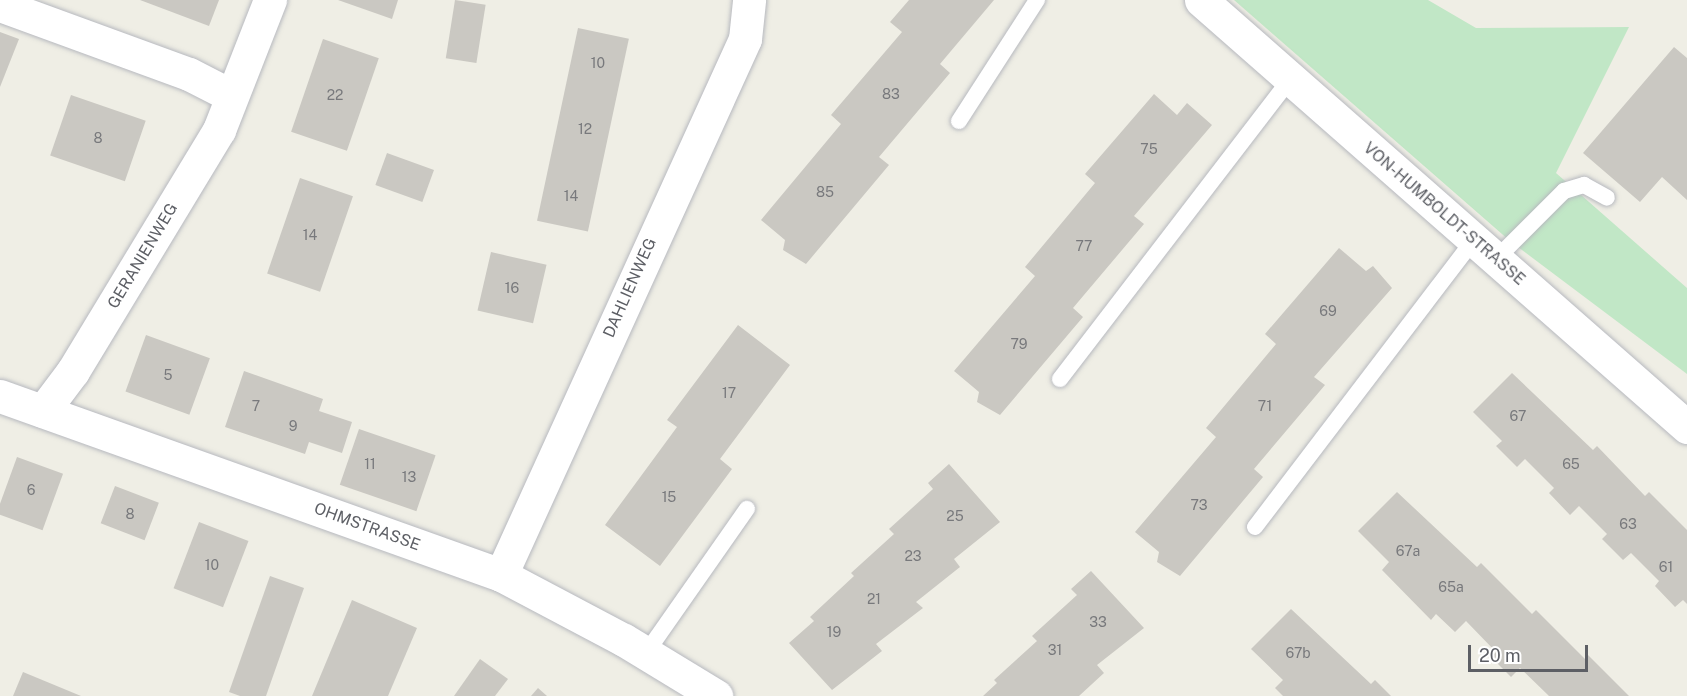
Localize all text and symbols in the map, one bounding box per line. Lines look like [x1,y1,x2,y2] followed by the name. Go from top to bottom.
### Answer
[591,55,605,71] house number: 10
[882,86,900,102] house number: 83
[327,87,343,103] house number: 22
[578,121,592,137] house number: 12
[93,130,103,146] house number: 8
[1359,139,1529,289] street label: VON-HUMBOLDT-STRASSE
[1140,141,1158,157] house number: 75
[816,184,834,200] house number: 85
[564,188,578,204] house number: 14
[104,200,182,312] street label: GERANIENWEG
[303,227,317,243] house number: 14
[599,235,661,341] street label: DAHLIENWEG
[1076,238,1092,254] house number: 77
[505,280,519,296] house number: 16
[1319,303,1337,319] house number: 69
[1011,336,1027,352] house number: 79
[164,367,172,383] house number: 5
[722,385,736,401] house number: 17
[252,398,260,414] house number: 7
[1258,398,1272,414] house number: 71
[1510,408,1526,424] house number: 67
[289,418,297,434] house number: 9
[364,456,376,472] house number: 11
[1562,456,1580,472] house number: 65
[402,469,416,485] house number: 13
[27,482,35,498] house number: 6
[662,489,676,505] house number: 15
[1191,497,1207,513] house number: 73
[311,499,423,555] street label: OHMSTRASSE
[125,506,135,522] house number: 8
[946,508,964,524] house number: 25
[1619,516,1637,532] house number: 63
[1396,543,1420,559] house number: 67a
[904,548,922,564] house number: 23
[205,557,219,573] house number: 10
[1659,559,1673,575] house number: 61
[1438,579,1464,595] house number: 65a
[867,591,881,607] house number: 21
[1089,614,1107,630] house number: 33
[827,624,841,640] house number: 19
[1471,633,1591,671] scale bar
[1048,642,1062,658] house number: 31
[1285,645,1311,661] house number: 67b
[1479,645,1521,666] text: 20 m

